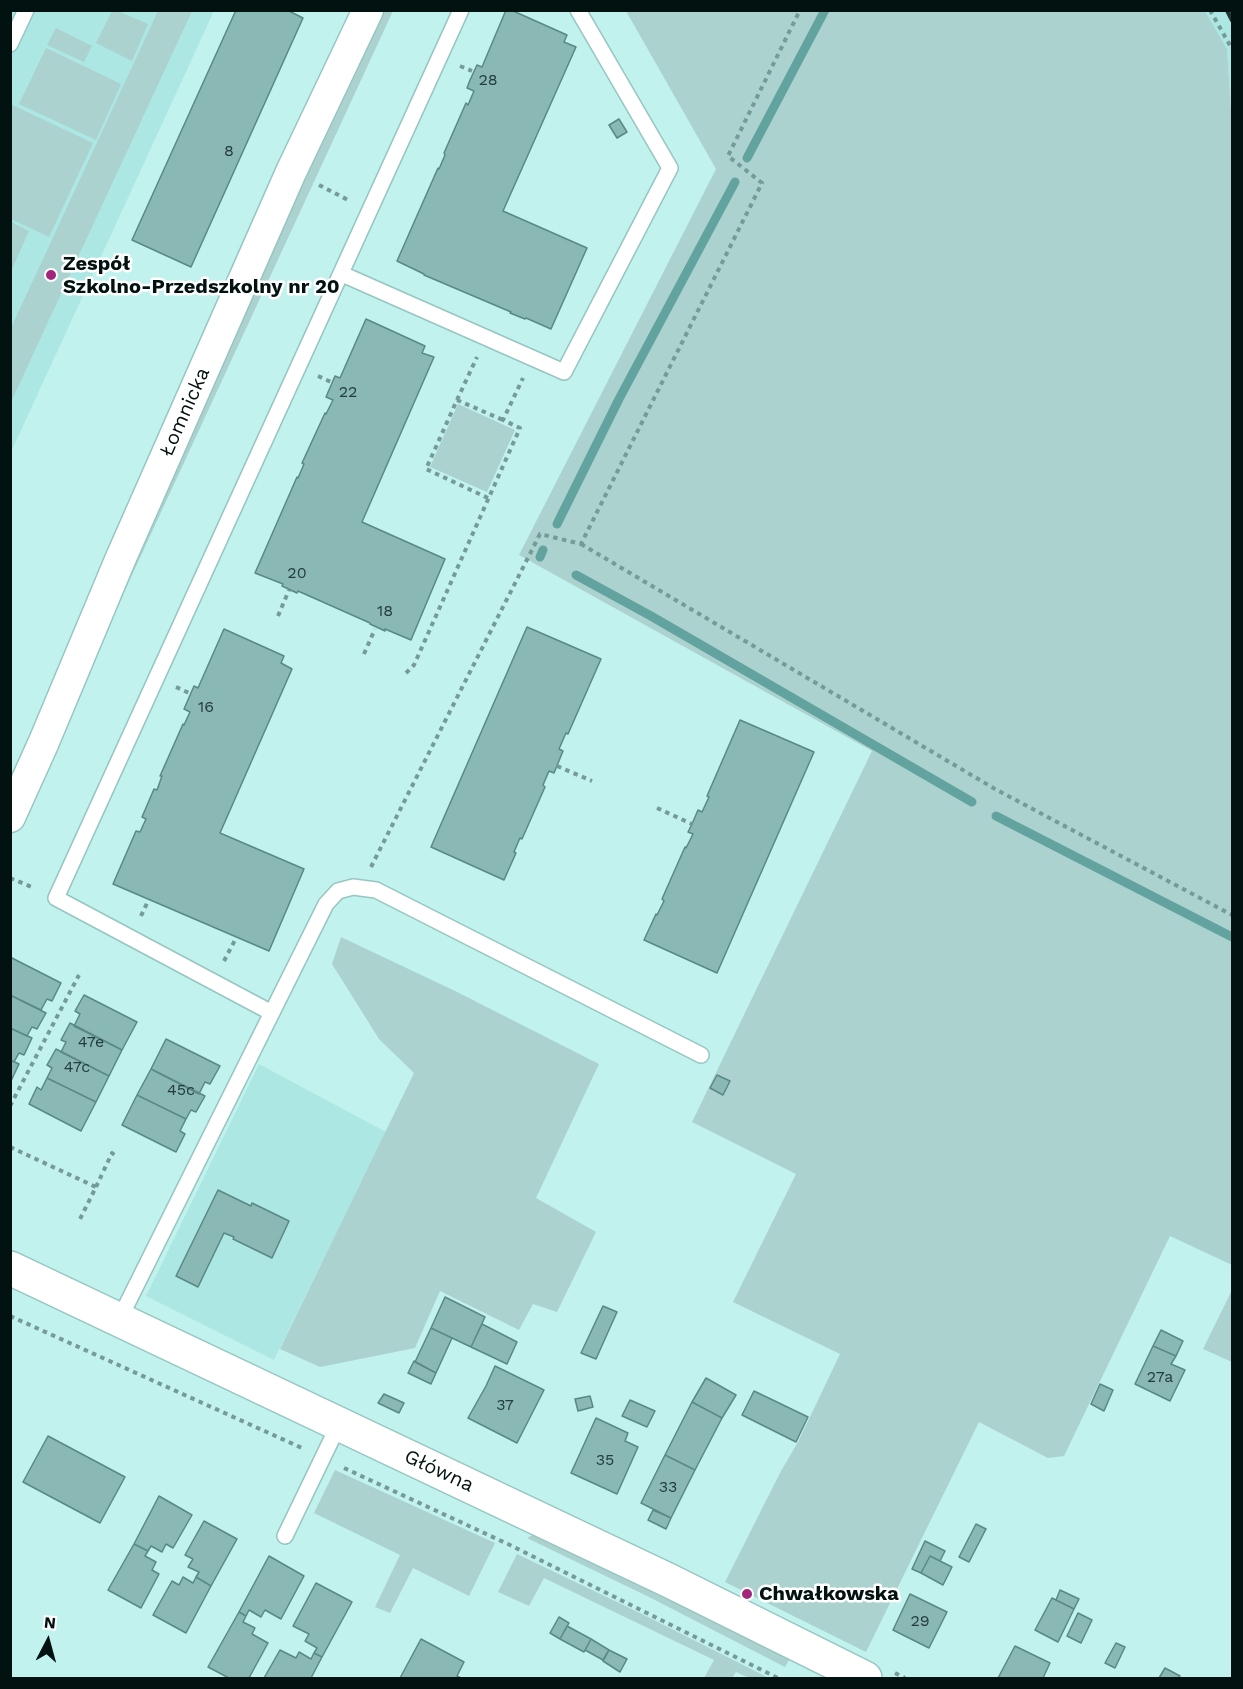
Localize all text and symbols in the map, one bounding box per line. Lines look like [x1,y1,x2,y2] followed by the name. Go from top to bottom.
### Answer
[478,70,498,90] house number: 28
[224,141,234,161] house number: 8
[63,252,340,299] place label: Zespół Szkolno-Przedszkolny nr 20
[44,268,58,282] marker: Zespół Szkolno-Przedszkolny nr 20
[155,364,215,460] street label: Łomnicka
[339,382,357,402] house number: 22
[287,563,307,583] house number: 20
[377,601,393,621] house number: 18
[198,697,214,717] house number: 16
[78,1032,104,1052] house number: 47e
[64,1057,90,1077] house number: 47c
[167,1080,195,1100] house number: 45c
[1147,1367,1173,1387] house number: 27a
[496,1395,514,1415] house number: 37
[400,1444,478,1498] street label: Główna
[596,1450,614,1470] house number: 35
[659,1477,677,1497] house number: 33
[759,1582,899,1606] place label: Chwałkowska
[740,1587,754,1601] marker: Chwałkowska
[18,1611,78,1671] north arrow
[910,1611,930,1631] house number: 29
[43,1613,57,1633] text: N

